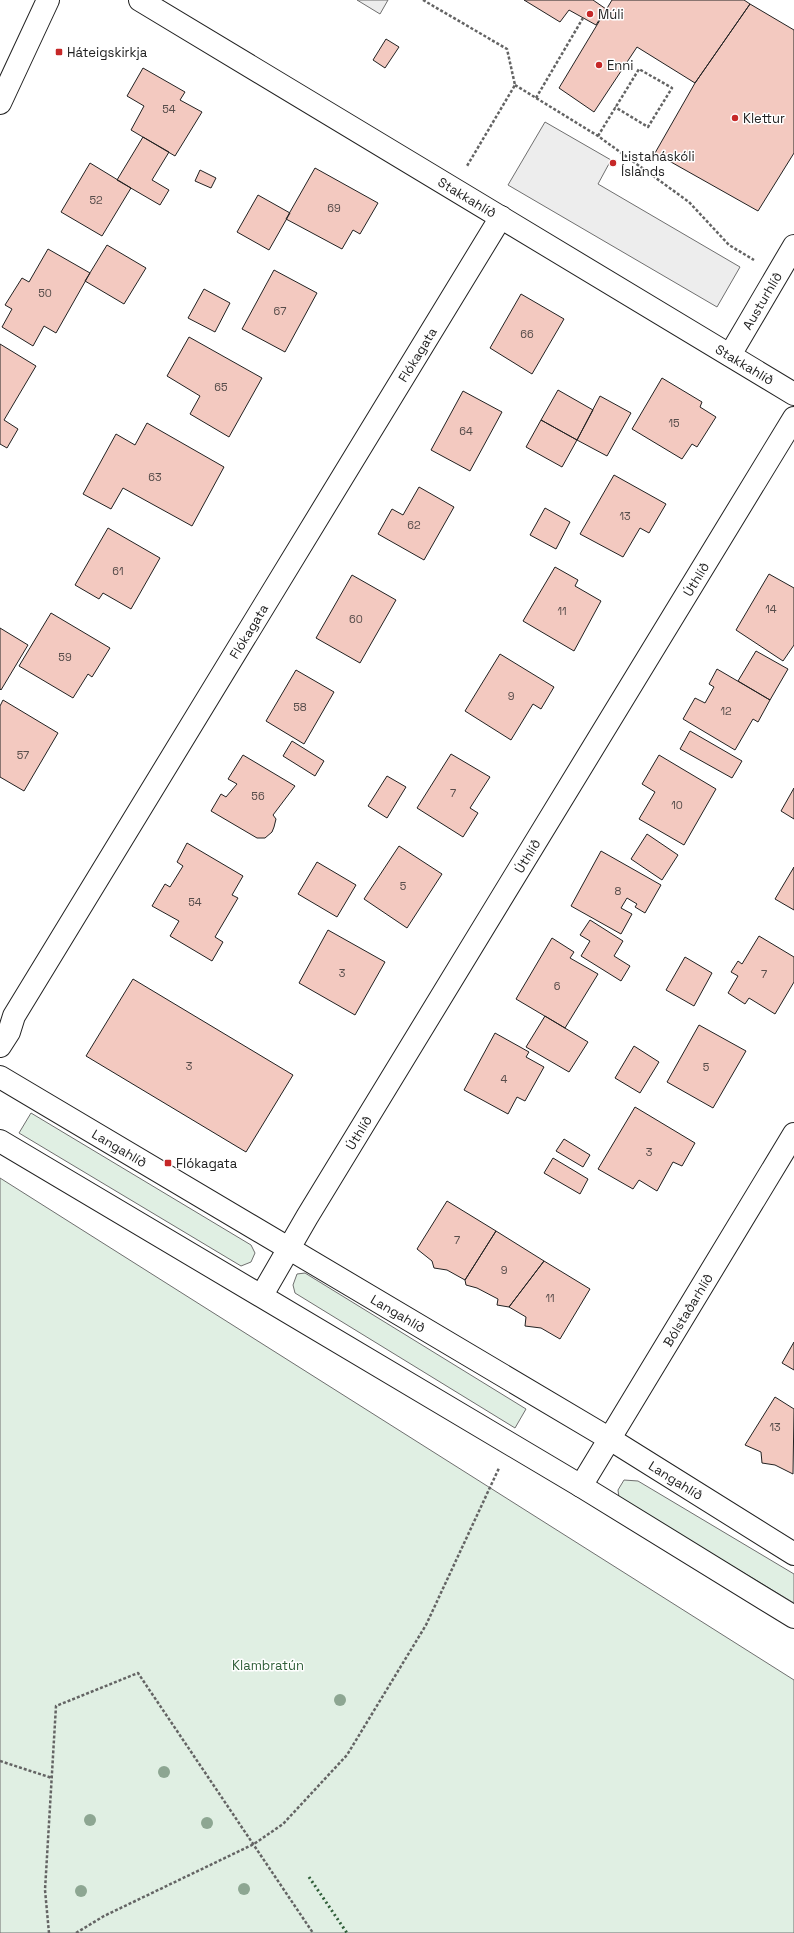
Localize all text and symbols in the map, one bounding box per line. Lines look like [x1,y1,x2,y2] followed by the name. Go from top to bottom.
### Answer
[598,6,624,23] place label: Múli
[585,9,595,19] marker: Múli
[67,44,148,61] place label: Háteigskirkja
[54,47,64,57] marker: Háteigskirkja
[607,57,633,74] place label: Enni
[594,60,604,70] marker: Enni
[162,102,176,116] house number: 54
[743,110,785,127] place label: Klettur
[730,113,740,123] marker: Klettur
[621,148,695,180] place label: Listaháskóli Íslands
[608,158,618,168] marker: Listaháskóli Íslands
[435,173,499,222] street label: Stakkahlíð
[89,193,103,207] house number: 52
[327,201,341,215] house number: 69
[739,269,786,333] street label: Austurhlíð
[38,286,52,300] house number: 50
[274,304,286,318] house number: 67
[394,324,441,385] street label: Flókagata
[520,327,534,341] house number: 66
[712,341,777,389] street label: Stakkahlíð
[214,380,228,394] house number: 65
[668,416,680,430] house number: 15
[459,424,473,438] house number: 64
[148,470,162,484] house number: 63
[619,509,631,523] house number: 13
[407,518,421,532] house number: 62
[679,559,713,600] street label: Úthlíð
[112,564,124,578] house number: 61
[226,600,272,662] street label: Flókagata
[765,602,777,616] house number: 14
[557,604,567,618] house number: 11
[349,612,363,626] house number: 60
[58,650,72,664] house number: 59
[508,689,515,703] house number: 9
[293,700,307,714] house number: 58
[720,704,732,718] house number: 12
[17,748,29,762] house number: 57
[450,786,456,800] house number: 7
[251,789,265,803] house number: 56
[671,798,683,812] house number: 10
[511,836,544,876] street label: Úthlíð
[400,879,407,893] house number: 5
[615,884,622,898] house number: 8
[188,895,202,909] house number: 54
[339,966,346,980] house number: 3
[761,967,767,981] house number: 7
[554,979,561,993] house number: 6
[186,1059,193,1073] house number: 3
[703,1060,710,1074] house number: 5
[501,1072,508,1086] house number: 4
[342,1113,376,1153] street label: Úthlíð
[89,1126,150,1171] street label: Langahlíð
[646,1145,653,1159] house number: 3
[176,1155,238,1172] place label: Flókagata
[163,1158,173,1168] marker: Flókagata
[454,1233,460,1247] house number: 7
[501,1263,508,1277] house number: 9
[659,1270,717,1350] street label: Bólstaðarhlíð
[367,1291,428,1337] street label: Langahlíð
[545,1291,555,1305] house number: 11
[769,1420,781,1434] house number: 13
[645,1457,706,1504] street label: Langahlíð
[232,1657,304,1674] park label: Klambratún

